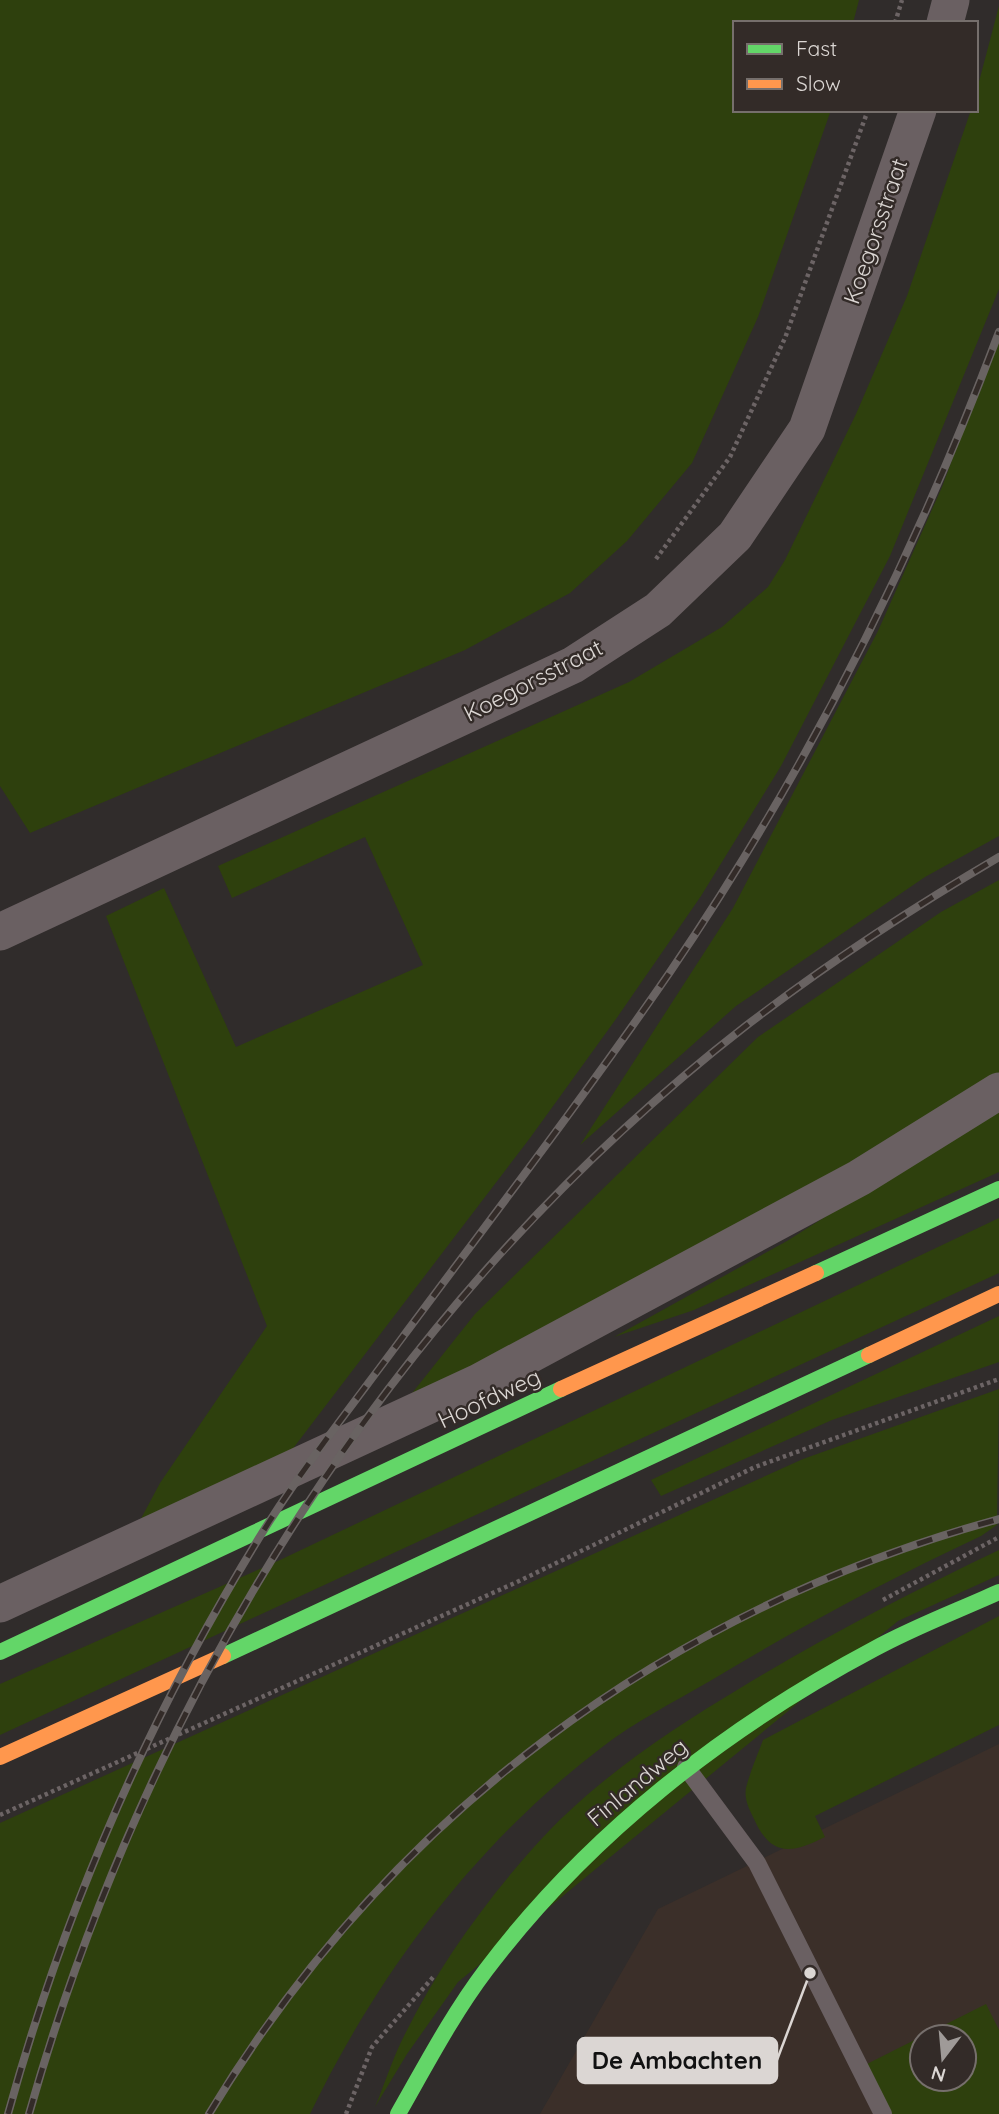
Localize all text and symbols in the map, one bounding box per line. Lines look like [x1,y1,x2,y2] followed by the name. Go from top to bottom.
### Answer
[733,21,978,112] legend
[796,35,837,61] text: Fast
[796,70,841,96] text: Slow
[836,154,914,308] street label: Koegorsstraat
[459,632,608,727] street label: Koegorsstraat
[433,1362,545,1434] street label: Hoofdweg
[581,1732,693,1832] street label: Finlandweg
[908,2023,978,2093] north arrow
[578,2038,777,2083] callout: De Ambachten
[592,2045,762,2075] text: De Ambachten
[928,2061,948,2088] text: N

